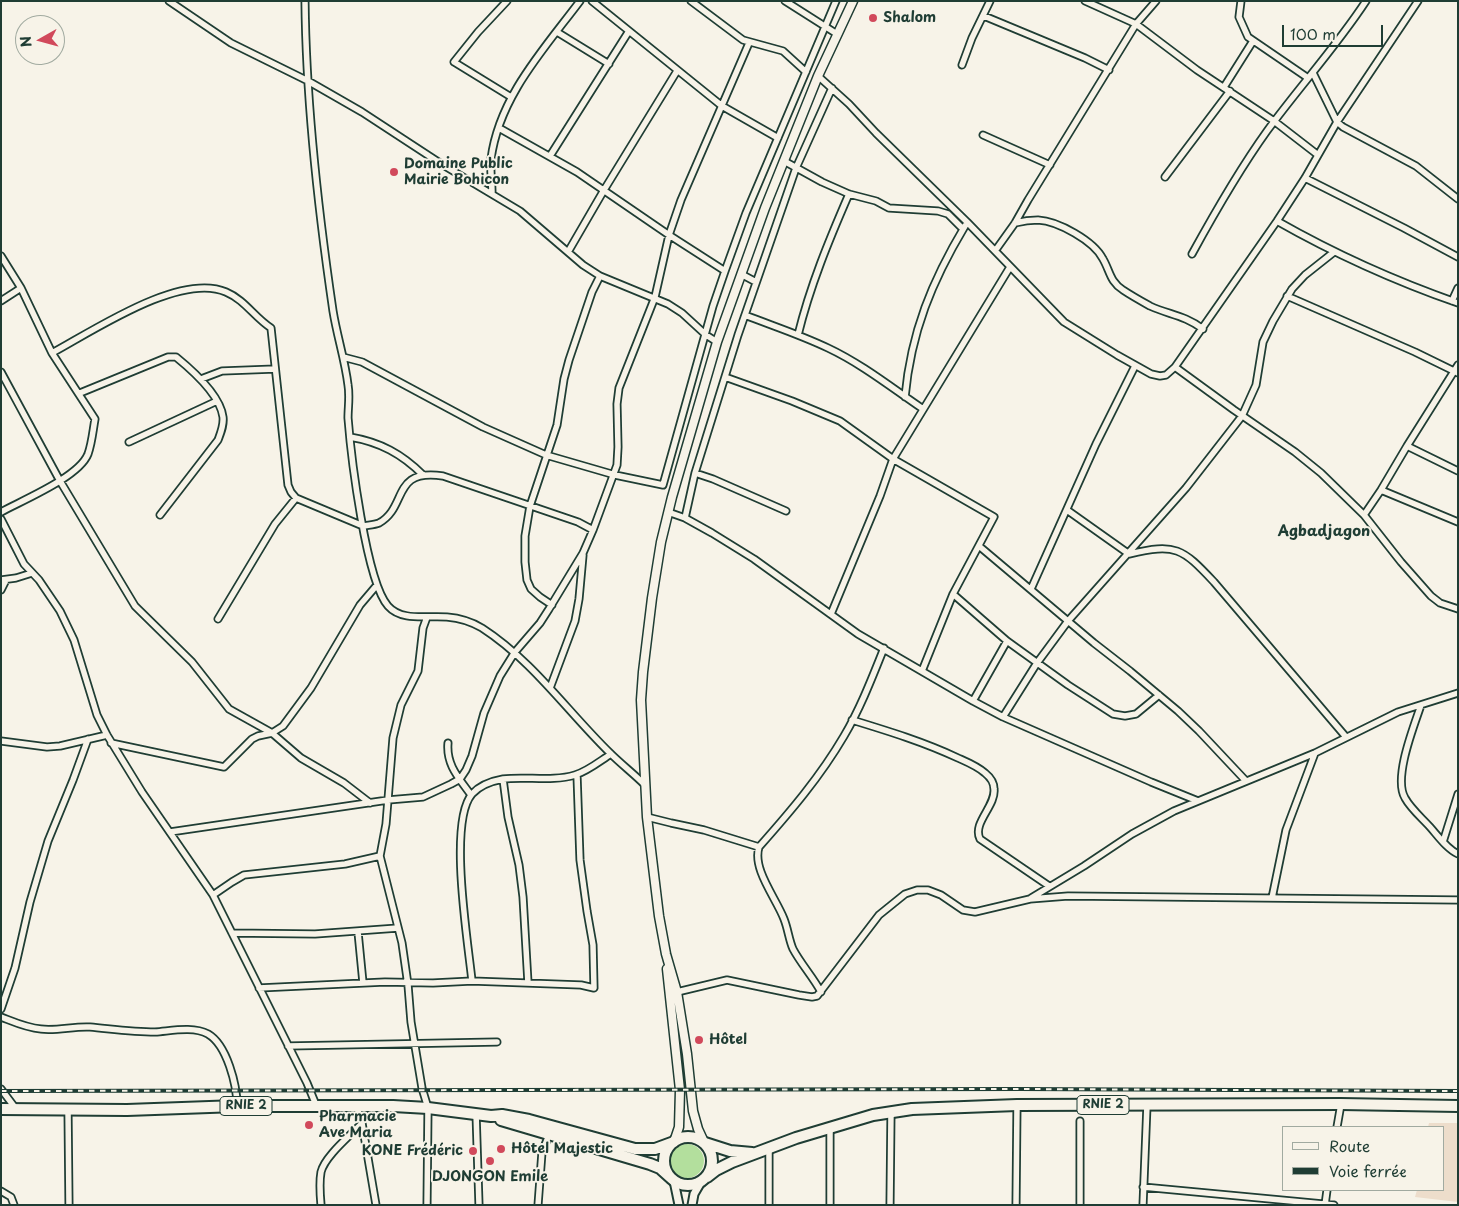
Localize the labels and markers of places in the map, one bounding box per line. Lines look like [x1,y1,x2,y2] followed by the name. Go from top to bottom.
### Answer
[883,10,936,26] place label: Shalom
[867,12,879,24] marker: Shalom
[404,156,513,188] place label: Domaine Public Mairie Bohicon
[388,166,400,178] marker: Domaine Public Mairie Bohicon
[709,1032,747,1048] place label: Hôtel
[693,1034,705,1046] marker: Hôtel
[319,1109,396,1142] place label: Pharmacie Ave Maria
[303,1119,315,1131] marker: Pharmacie Ave Maria
[511,1141,613,1157] place label: Hôtel Majestic
[362,1143,463,1159] place label: KONE Frédéric
[495,1143,507,1155] marker: Hôtel Majestic
[467,1145,479,1157] marker: KONE Frédéric
[484,1155,496,1167] marker: DJONGON Emile
[432,1169,548,1185] place label: DJONGON Emile

